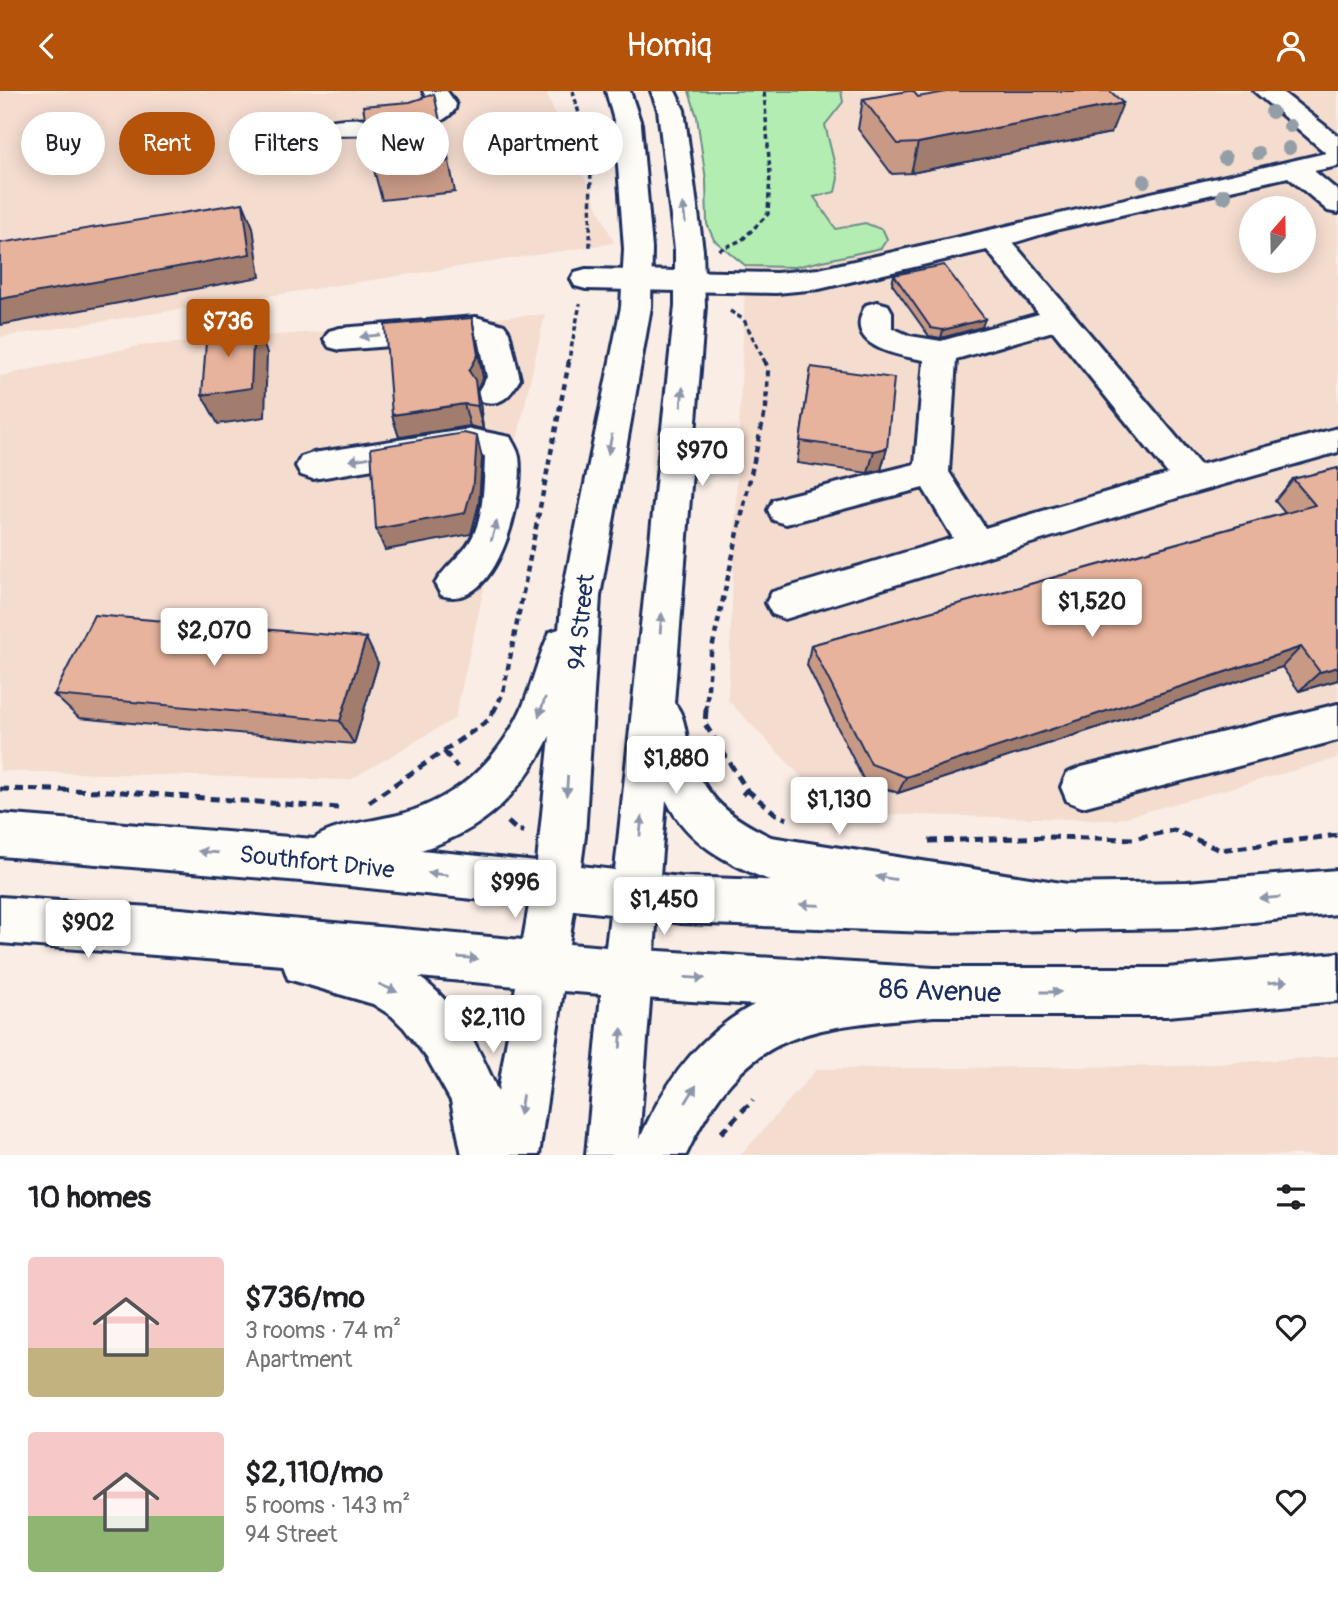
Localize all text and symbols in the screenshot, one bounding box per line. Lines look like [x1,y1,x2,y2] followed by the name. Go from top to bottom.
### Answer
[626,26,712,66] text: Homiq
[28,27,66,65] icon: back
[1272,27,1310,65] icon: person
[21,112,105,175] chip: Buy
[119,112,215,175] chip: Rent
[229,112,342,175] chip: Filters
[356,112,449,175] chip: New
[463,112,623,175] chip: Apartment
[1239,196,1316,273] north arrow
[1239,196,1316,273] map controls
[679,201,690,223] one-way arrow
[187,299,269,359] pin: $736
[203,307,253,336] text: $736
[359,331,381,342] one-way arrow
[677,386,688,408] one-way arrow
[661,429,743,488] pin: $970
[605,433,616,455] one-way arrow
[676,436,728,465] text: $970
[348,454,370,465] one-way arrow
[489,520,499,541] one-way arrow
[562,572,601,672] street label: 94 Street
[1035,580,1149,639] pin: $1,520
[1058,587,1126,616] text: $1,520
[157,609,271,668] pin: $2,070
[656,612,667,634] one-way arrow
[177,616,251,645] text: $2,070
[536,696,547,717] one-way arrow
[619,737,733,796] pin: $1,880
[643,744,709,773] text: $1,880
[561,776,572,798] one-way arrow
[782,777,896,837] pin: $1,130
[807,785,871,814] text: $1,130
[636,815,647,837] one-way arrow
[238,840,396,885] street label: Southfort Drive
[197,846,219,857] one-way arrow
[474,861,556,920] pin: $996
[490,868,540,897] text: $996
[426,869,448,880] one-way arrow
[875,872,897,883] one-way arrow
[607,877,721,937] pin: $1,450
[630,885,698,914] text: $1,450
[1259,893,1281,904] one-way arrow
[799,899,821,910] one-way arrow
[47,901,129,960] pin: $902
[62,908,114,937] text: $902
[457,953,479,964] one-way arrow
[878,972,1002,1011] street label: 86 Avenue
[684,973,706,984] one-way arrow
[1267,976,1289,987] one-way arrow
[378,983,399,994] one-way arrow
[1040,986,1062,998] one-way arrow
[436,995,550,1055] pin: $2,110
[461,1003,525,1032] text: $2,110
[616,1027,627,1049] one-way arrow
[684,1085,697,1104] one-way arrow
[515,1094,526,1116] one-way arrow
[1272,1178,1310,1216] icon: filters
[28,1179,151,1216] text: 10 homes
[245,1279,365,1316] text: $736/mo
[84,1285,168,1369] icon: home
[1272,1308,1310,1346] icon: heart
[245,1316,401,1345] text: 3 rooms · 74 m²
[245,1345,352,1374] text: Apartment
[245,1454,383,1491] text: $2,110/mo
[84,1460,168,1544] icon: home
[1272,1483,1310,1521] icon: heart
[245,1491,410,1520] text: 5 rooms · 143 m²
[245,1520,338,1549] text: 94 Street

